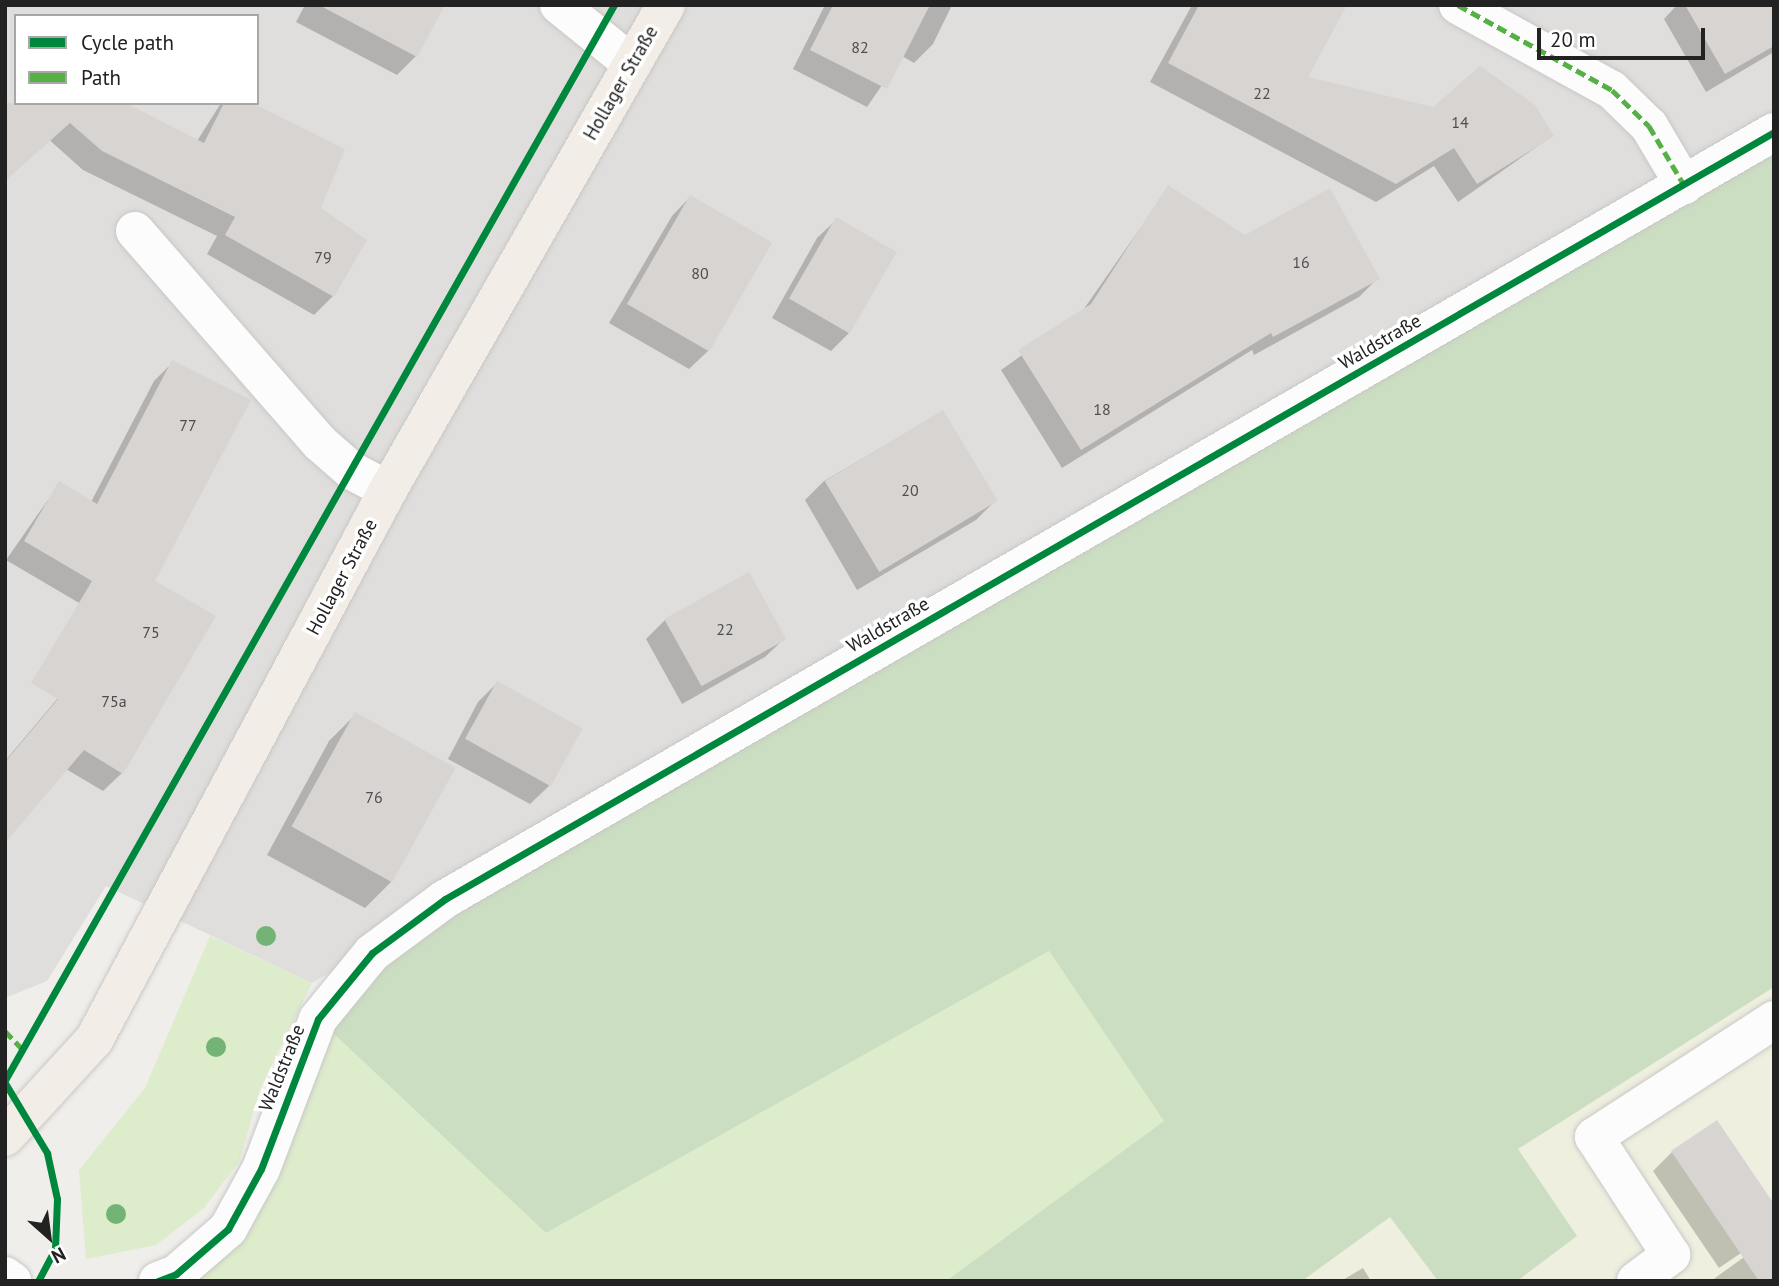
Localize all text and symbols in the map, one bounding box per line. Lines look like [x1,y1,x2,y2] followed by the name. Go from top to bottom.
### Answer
[14,14,259,105] legend
[1541,14,1709,58] scale bar
[579,22,663,144] street label: Hollager Straße
[1550,26,1596,53] text: 20 m
[81,29,174,56] text: Cycle path
[851,37,869,57] house number: 82
[81,64,121,91] text: Path
[1253,83,1271,103] house number: 22
[1451,112,1469,132] house number: 14
[314,247,332,267] house number: 79
[1292,252,1310,272] house number: 16
[691,263,709,283] house number: 80
[1335,309,1425,375] street label: Waldstraße
[1093,399,1111,419] house number: 18
[179,415,197,435] house number: 77
[901,480,919,500] house number: 20
[302,515,382,639] street label: Hollager Straße
[843,592,933,658] street label: Waldstraße
[716,619,734,639] house number: 22
[142,622,160,642] house number: 75
[101,691,127,711] house number: 75a
[365,787,383,807] house number: 76
[254,1021,310,1115] street label: Waldstraße
[14,1202,84,1272] north arrow
[48,1242,70,1269] text: N

